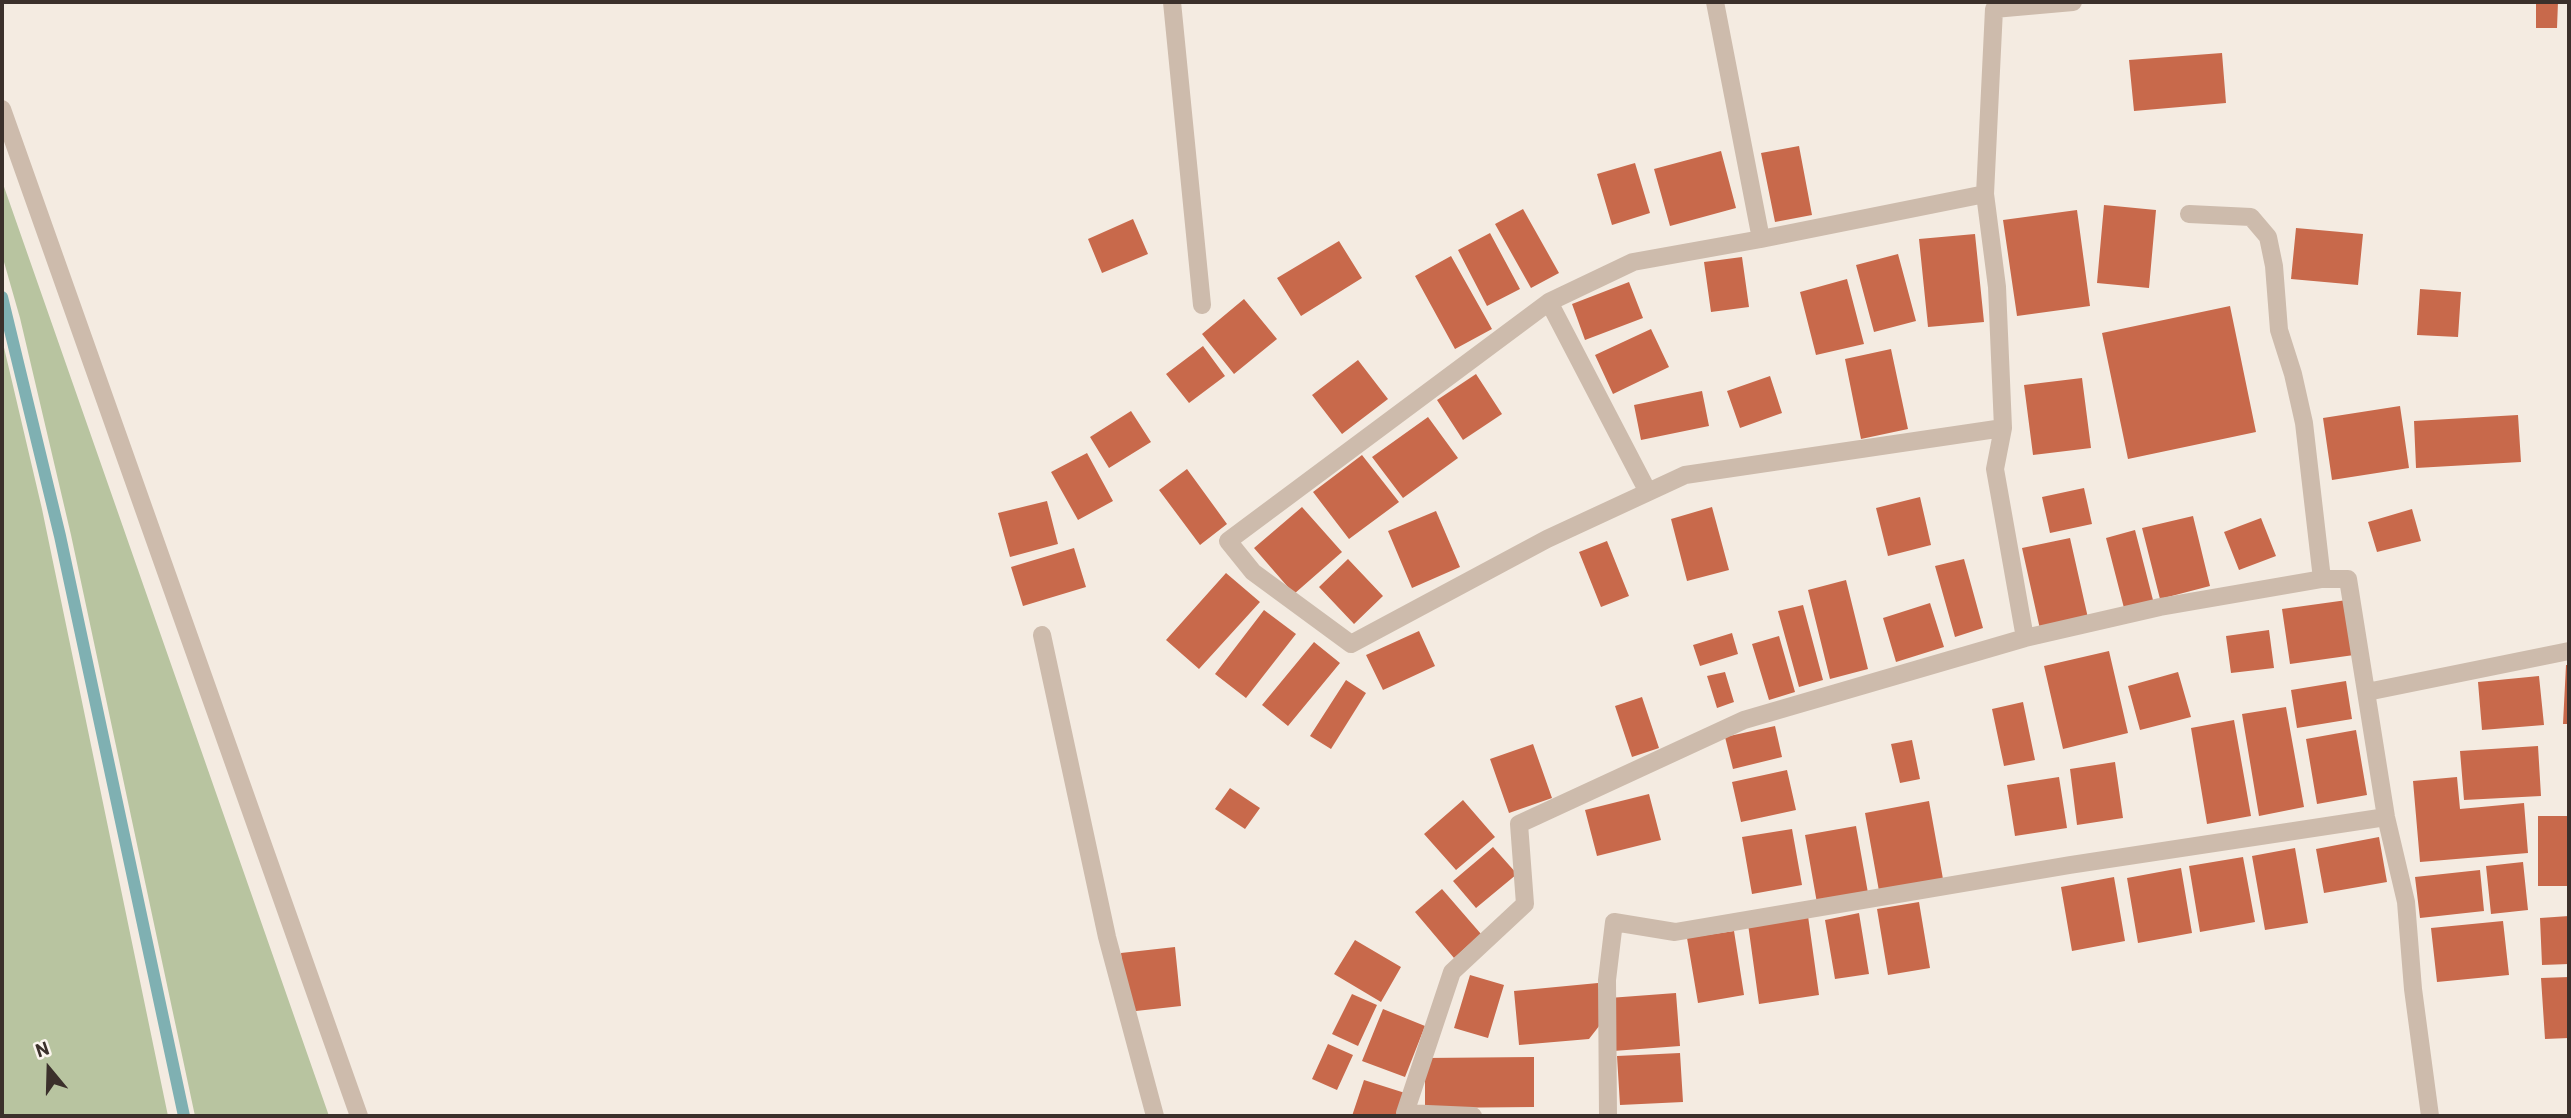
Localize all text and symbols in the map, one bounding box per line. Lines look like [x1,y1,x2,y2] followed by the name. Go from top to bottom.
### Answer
[14,1034,84,1104] north arrow
[32,1036,52,1062] text: N

